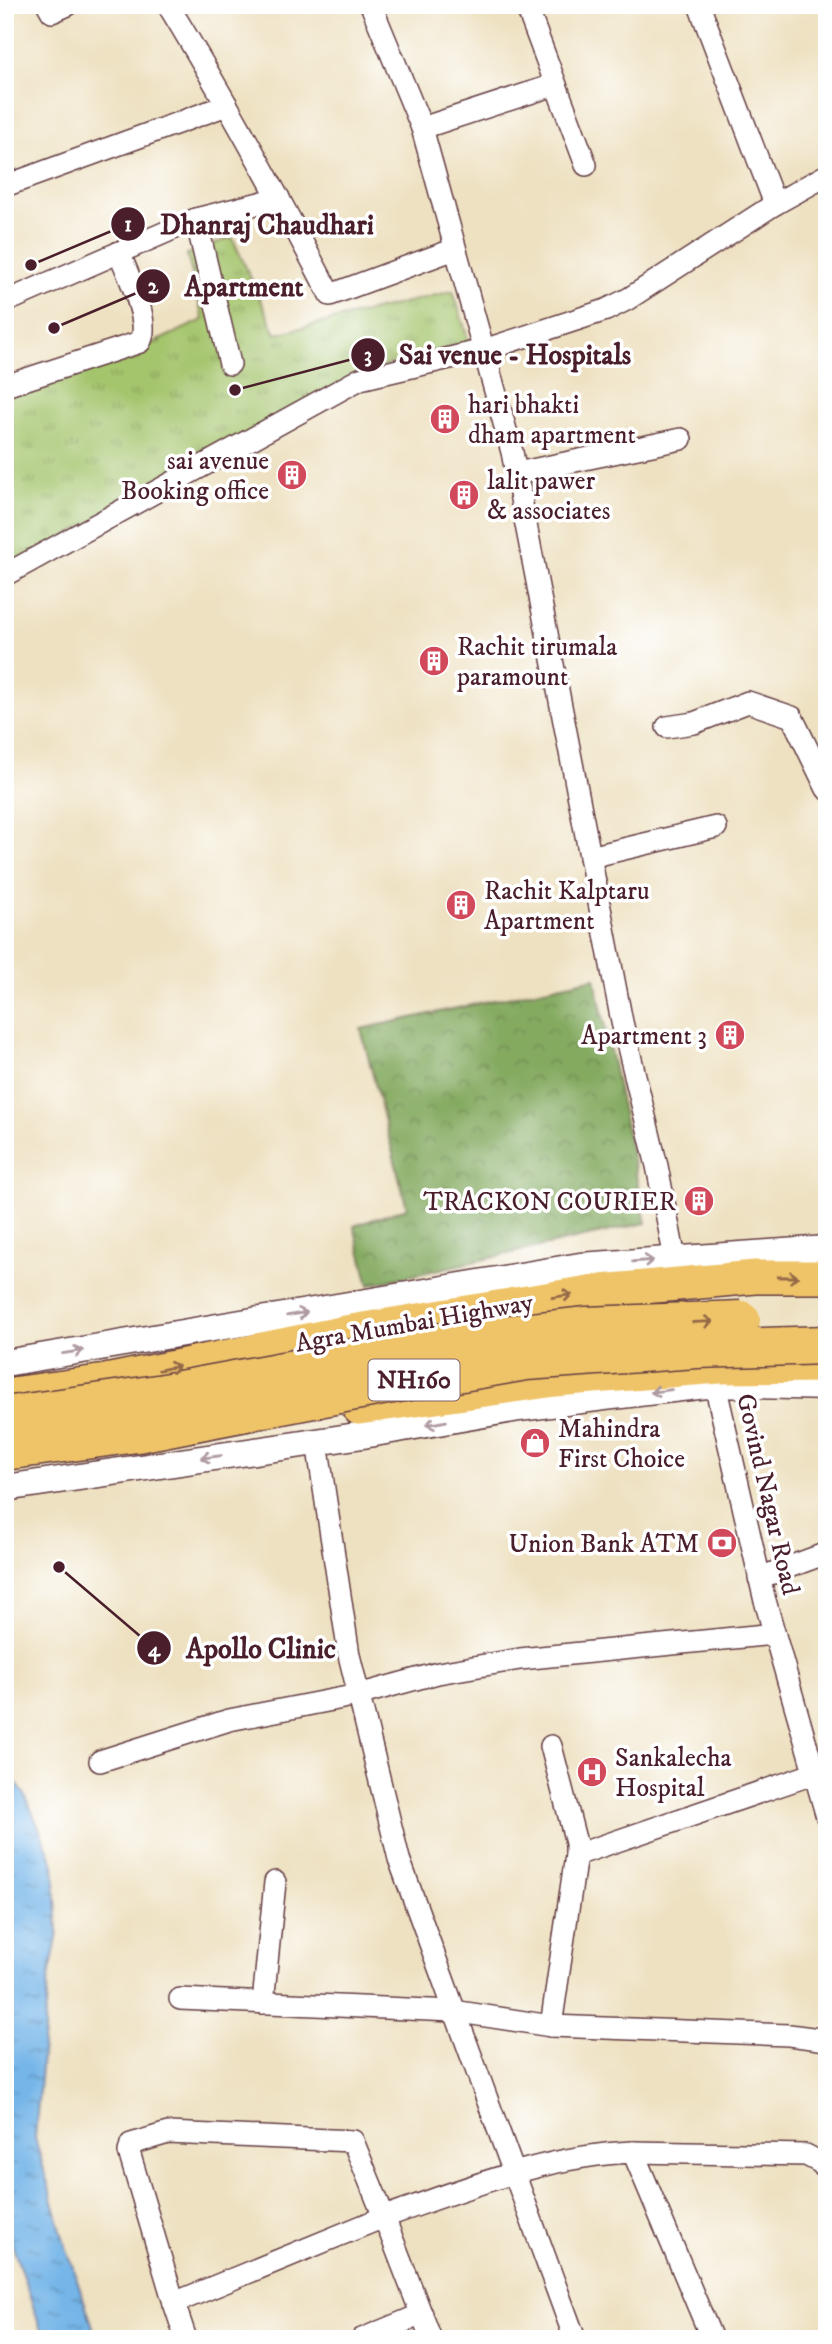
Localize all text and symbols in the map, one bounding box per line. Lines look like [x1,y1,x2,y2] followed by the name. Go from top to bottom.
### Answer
[111,200,388,249] callout: Dhanraj Chaudhari
[160,208,374,243] text: Dhanraj Chaudhari
[124,212,132,238] text: 1
[136,261,318,310] callout: Apartment
[183,270,304,305] text: Apartment
[148,274,159,300] text: 2
[350,330,646,379] callout: Sai venue - Hospitals
[399,338,632,373] text: Sai venue - Hospitals
[364,343,372,369] text: 3
[468,389,636,452] place label: hari bhakti dham apartment
[428,402,462,436] building icon: hari bhakti dham apartment
[121,445,269,508] place label: sai avenue Booking office
[275,458,309,492] building icon: sai avenue Booking office
[487,465,610,528] place label: lalit pawer & associates
[447,478,481,512] building icon: lalit pawer & associates
[456,631,617,694] place label: Rachit tirumala paramount
[417,644,451,678] building icon: Rachit tirumala paramount
[484,875,649,938] place label: Rachit Kalptaru Apartment
[444,888,478,922] building icon: Rachit Kalptaru Apartment
[713,1018,747,1052] building icon: Apartment 3
[581,1020,707,1053] place label: Apartment 3
[682,1184,716,1218] building icon: TRACKON COURIER
[423,1186,676,1219] place label: TRACKON COURIER
[631,1254,654,1267] one-way arrow
[776,1270,799,1284] one-way arrow
[293,1286,536,1361] street label: Agra Mumbai Highway
[550,1289,573,1302] one-way arrow
[285,1306,308,1320] one-way arrow
[691,1315,714,1328] one-way arrow
[61,1345,84,1358] one-way arrow
[157,1360,180,1374] one-way arrow
[368,1360,460,1400] road number: NH160
[650,1384,673,1397] one-way arrow
[728,1390,807,1598] street label: Govind Nagar Road
[558,1413,685,1476] place label: Mahindra First Choice
[425,1417,448,1430] one-way arrow
[518,1426,552,1460] shop icon: Mahindra First Choice
[200,1451,223,1464] one-way arrow
[705,1526,739,1560] bank icon: Union Bank ATM
[509,1528,699,1561] place label: Union Bank ATM
[137,1624,350,1673] callout: Apollo Clinic
[185,1632,336,1667] text: Apollo Clinic
[148,1637,161,1663] text: 4
[615,1742,732,1805] place label: Sankalecha Hospital
[575,1755,609,1789] hospital icon: Sankalecha Hospital

